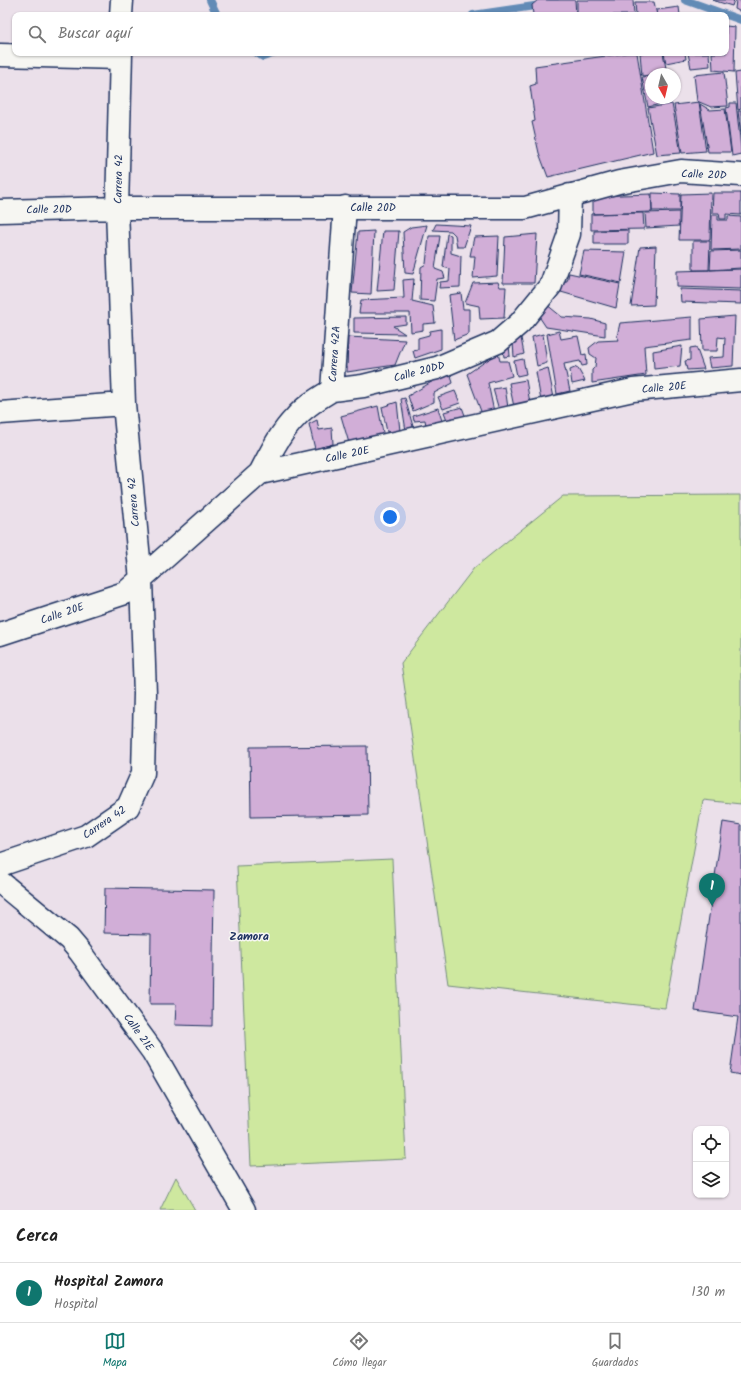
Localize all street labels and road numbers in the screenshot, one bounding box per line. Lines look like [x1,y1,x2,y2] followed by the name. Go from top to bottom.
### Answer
[110,154,128,204] street label: Carrera 42
[681,165,727,185] street label: Calle 20D
[350,199,396,217] street label: Calle 20D
[26,201,72,219] street label: Calle 20D
[324,325,346,383] street label: Carrera 42A
[392,356,447,387] street label: Calle 20DD
[641,377,688,399] street label: Calle 20E
[323,441,372,468] street label: Calle 20E
[123,476,145,527] street label: Carrera 42
[38,598,87,630] street label: Calle 20E
[79,801,130,844] street label: Carrera 42
[118,1010,158,1056] street label: Calle 21E

